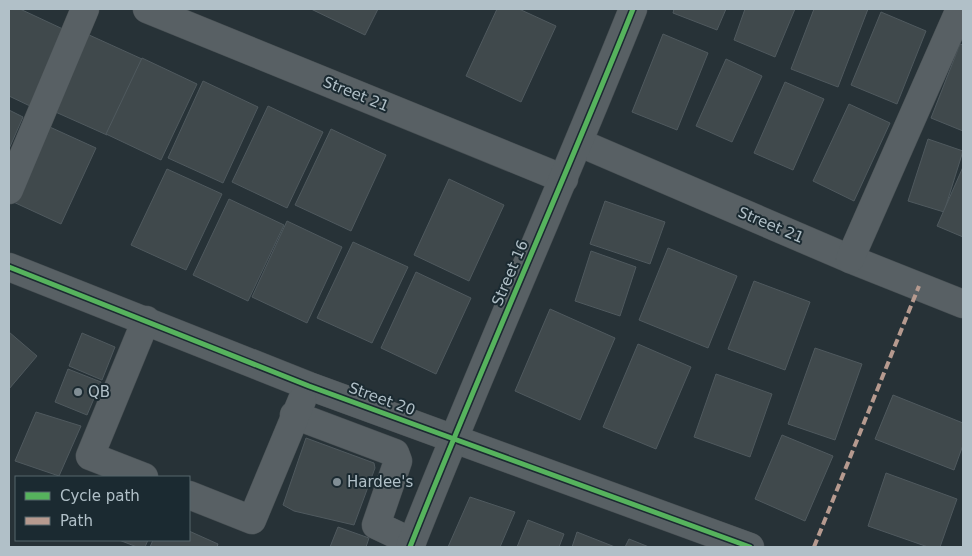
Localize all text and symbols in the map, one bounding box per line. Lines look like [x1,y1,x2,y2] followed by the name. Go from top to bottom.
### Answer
[320,73,392,115] street label: Street 21
[736,203,806,247] street label: Street 21
[488,238,532,308] street label: Street 16
[346,379,418,419] street label: Street 20
[88,383,110,401] place label: QB
[72,386,84,398] marker: QB
[347,473,413,491] place label: Hardee's
[15,476,190,541] legend
[331,476,343,488] marker: Hardee's
[60,487,140,505] text: Cycle path
[60,512,93,530] text: Path

